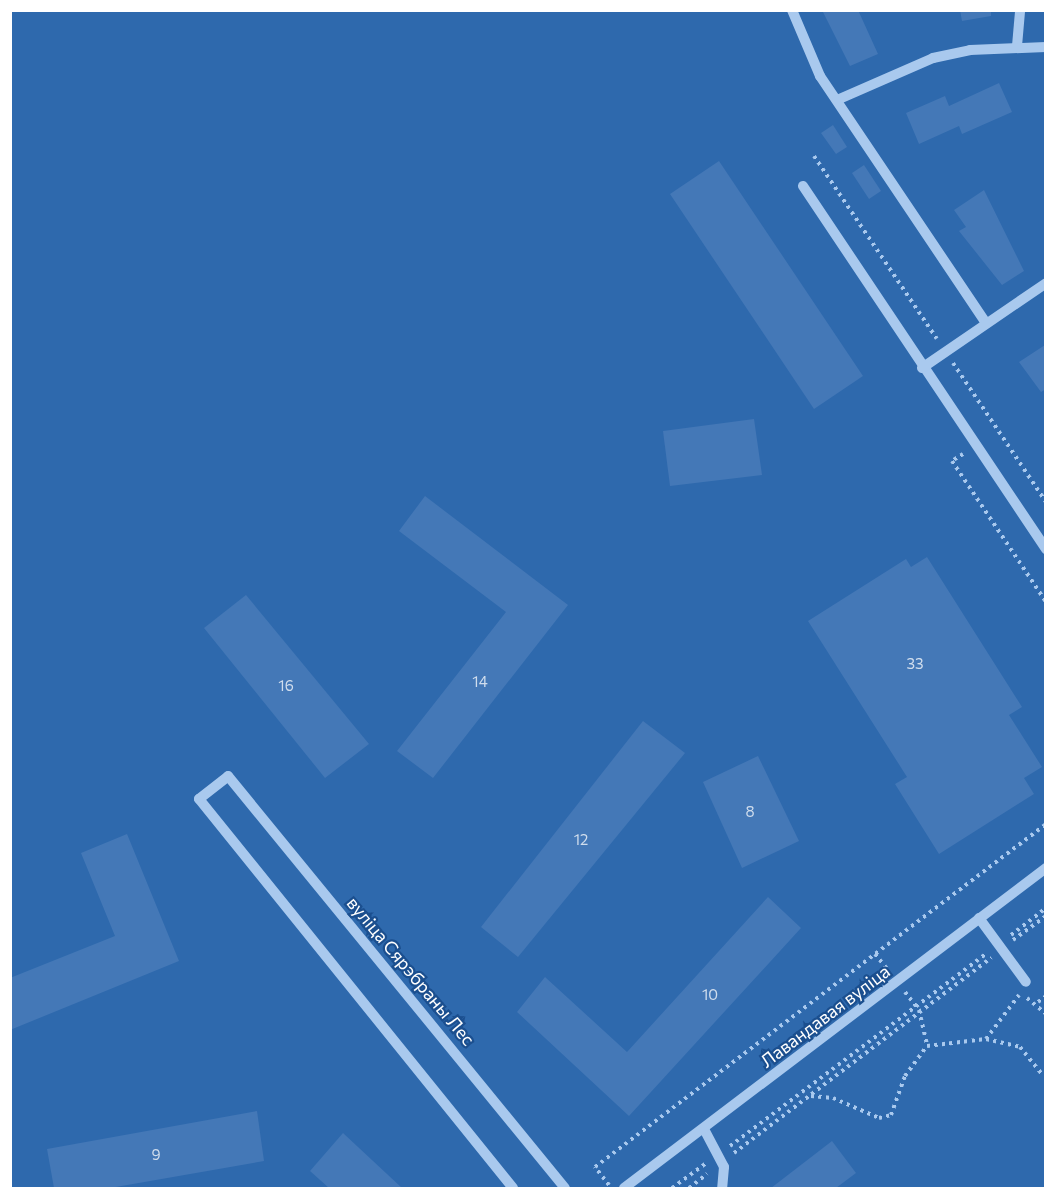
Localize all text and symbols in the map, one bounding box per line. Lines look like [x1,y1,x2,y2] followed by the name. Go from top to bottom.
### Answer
[906,655,924,673] house number: 33
[472,673,488,691] house number: 14
[278,677,294,695] house number: 16
[745,803,755,821] house number: 8
[574,831,588,849] house number: 12
[343,892,479,1050] street label: вуліца Сярэбраны Лес
[756,960,894,1072] street label: Лавандавая вуліца
[702,986,718,1004] house number: 10
[151,1146,161,1164] house number: 9

